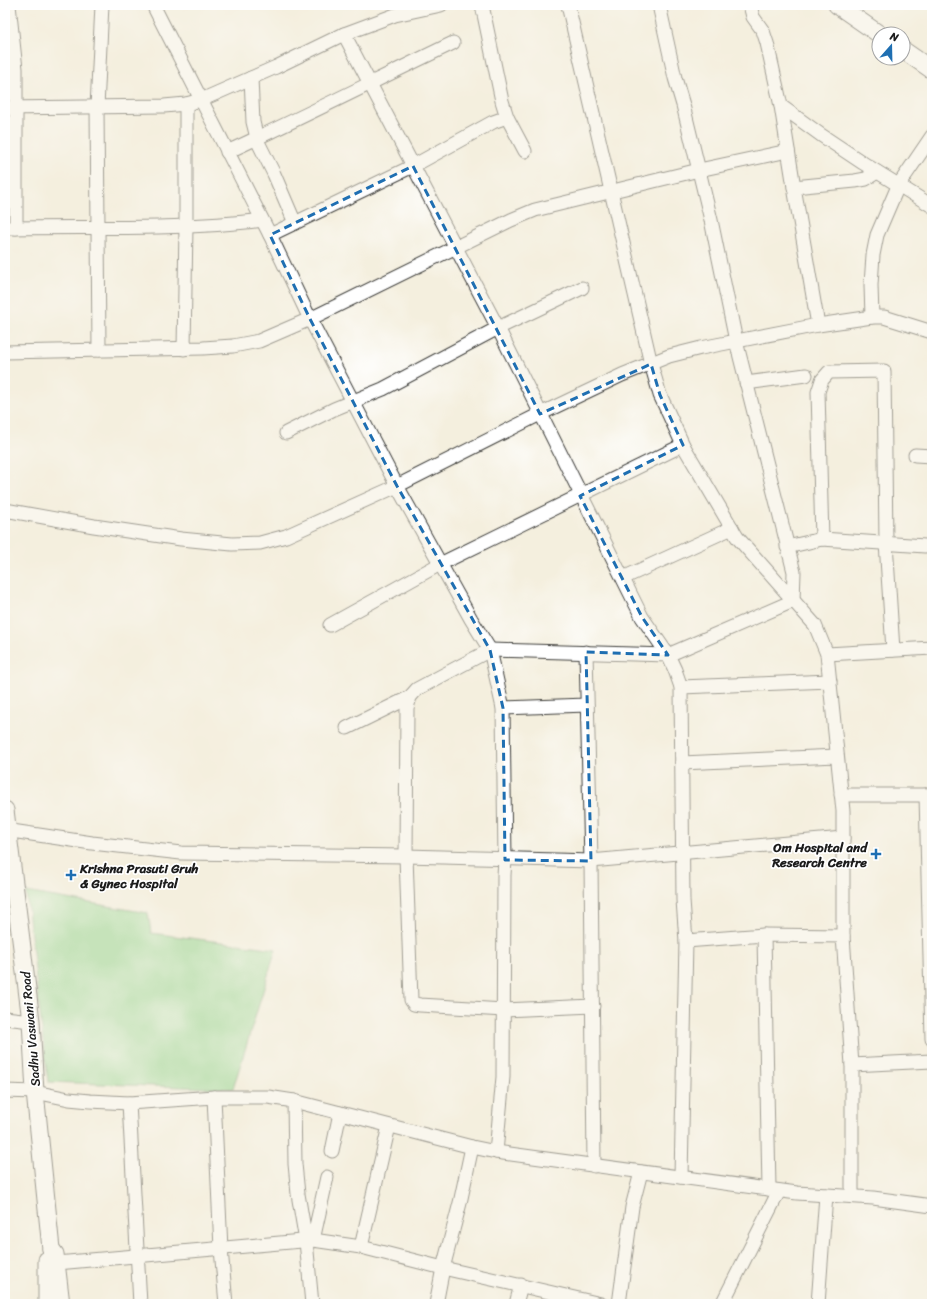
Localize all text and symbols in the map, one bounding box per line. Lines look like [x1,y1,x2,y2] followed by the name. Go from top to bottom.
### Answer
[871,26,911,66] north arrow
[886,26,901,47] text: N
[771,836,868,874] place label: Om Hospital and Research Centre
[870,848,882,860] marker: Om Hospital and Research Centre
[79,857,199,895] place label: Krishna Prasuti Gruh & Gynec Hospital
[65,869,77,881] marker: Krishna Prasuti Gruh & Gynec Hospital
[14,969,47,1087] street label: Sadhu Vaswani Road

